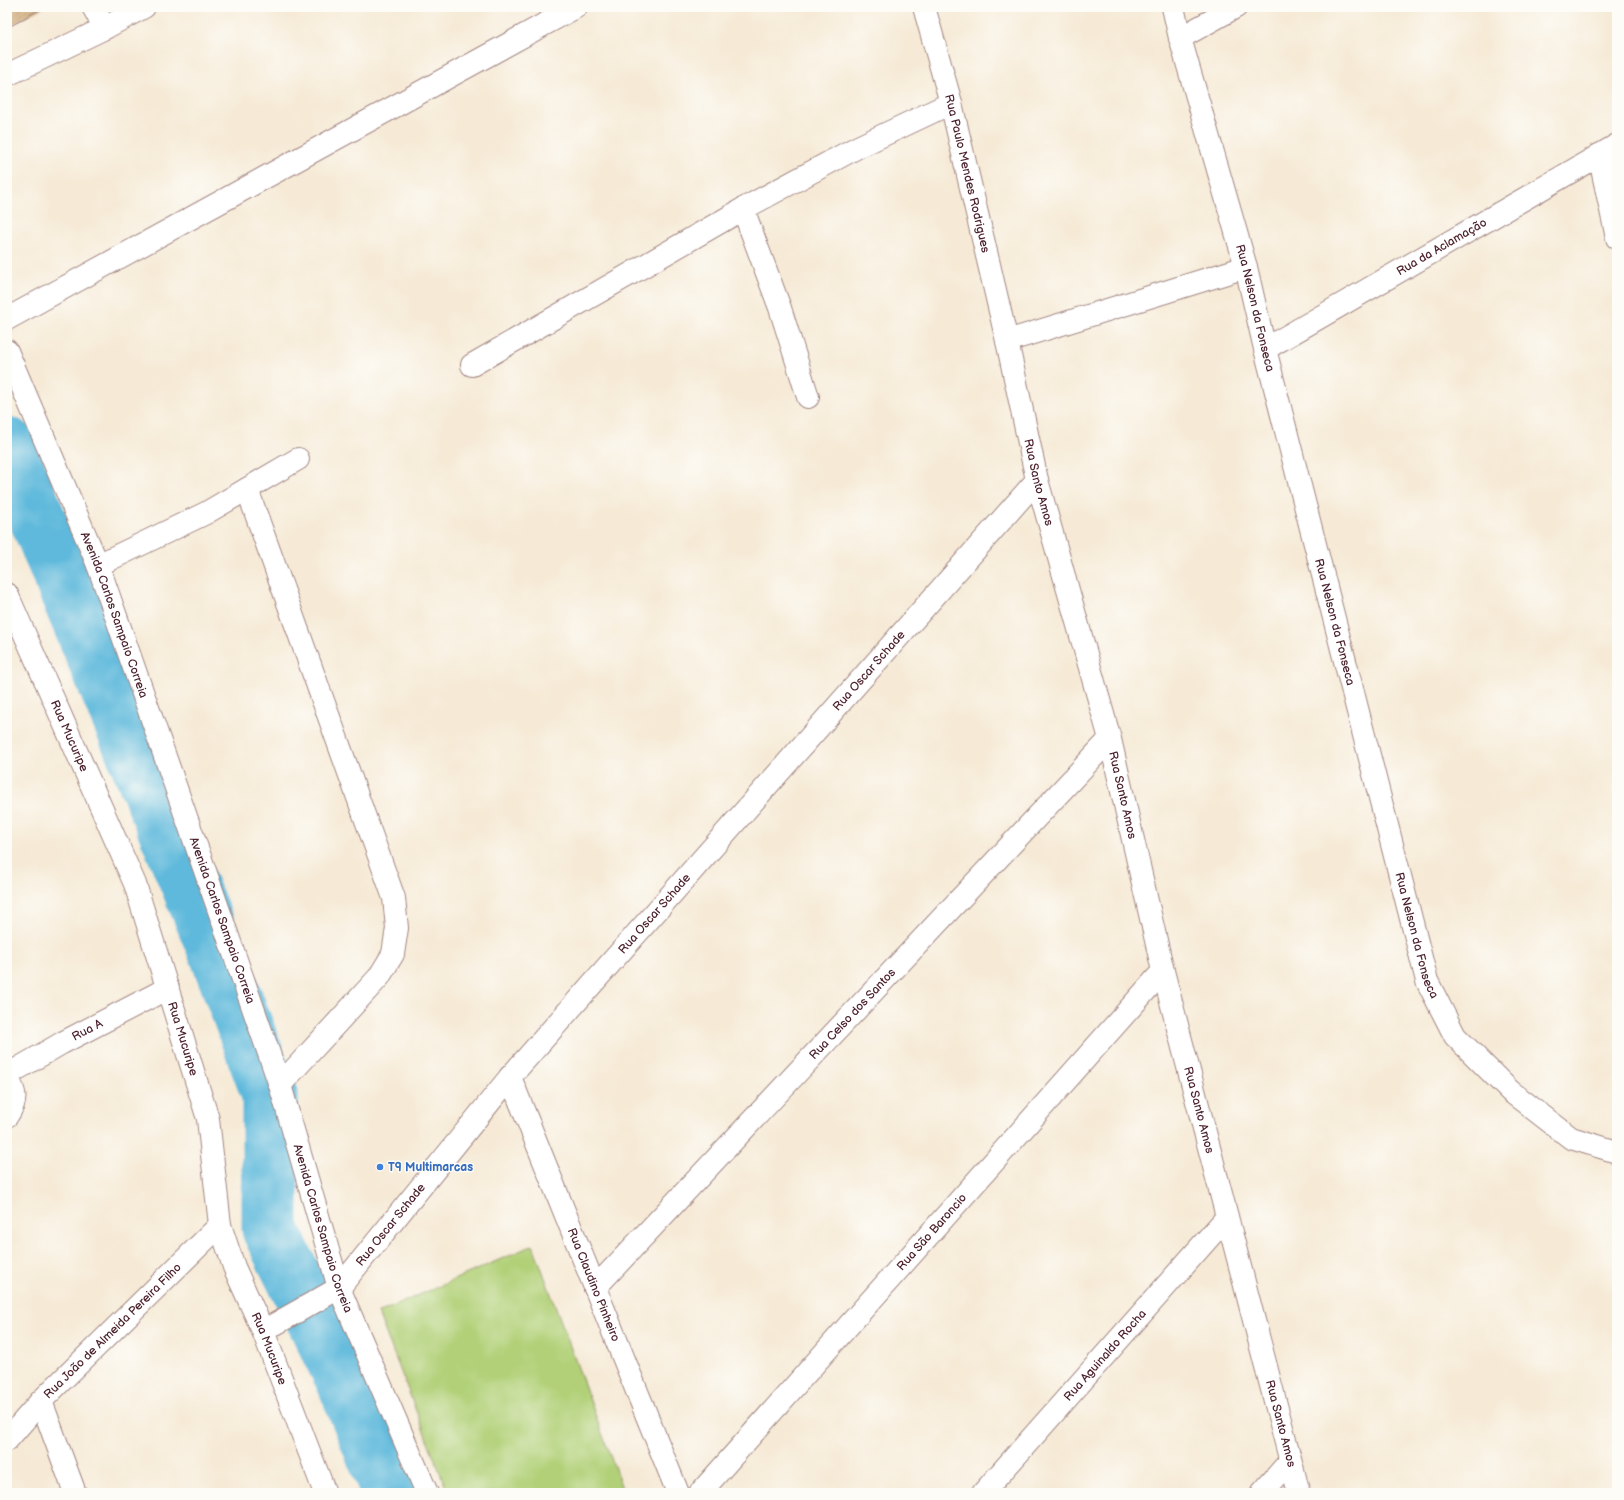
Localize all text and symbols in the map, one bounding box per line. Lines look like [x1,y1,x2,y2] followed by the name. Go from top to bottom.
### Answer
[941,93,993,254] street label: Rua Paulo Mendes Rodrigues
[1394,215,1490,279] street label: Rua da Aclamação
[1232,243,1278,373] street label: Rua Nelson da Fonseca
[1020,437,1057,528] street label: Rua Santo Amos
[77,530,151,700] street label: Avenida Carlos Sampaio Correia
[1311,557,1358,687] street label: Rua Nelson da Fonseca
[830,628,909,714] street label: Rua Oscar Schade
[47,698,91,774] street label: Rua Mucuripe
[1105,750,1140,840] street label: Rua Santo Amos
[186,835,258,1006] street label: Avenida Carlos Sampaio Correia
[615,871,694,957] street label: Rua Oscar Schade
[1391,871,1442,1001] street label: Rua Nelson da Fonseca
[806,965,899,1063] street label: Rua Celso dos Santos
[164,1000,201,1078] street label: Rua Mucuripe
[69,1016,106,1045] street label: Rua A
[1180,1065,1217,1155] street label: Rua Santo Amos
[290,1142,356,1315] street label: Avenida Carlos Sampaio Correia
[388,1160,473,1175] place label: T9 Multimarcas
[375,1162,385,1172] marker: T9 Multimarcas
[353,1180,429,1269] street label: Rua Oscar Schade
[894,1190,970,1274] street label: Rua São Baroncio
[564,1226,623,1344] street label: Rua Claudino Pinheiro
[41,1260,185,1402] street label: Rua João de Almeida Pereira Filho
[1061,1306,1150,1404] street label: Rua Aguinaldo Rocha
[248,1310,290,1387] street label: Rua Mucuripe
[1262,1378,1299,1469] street label: Rua Santo Amos

